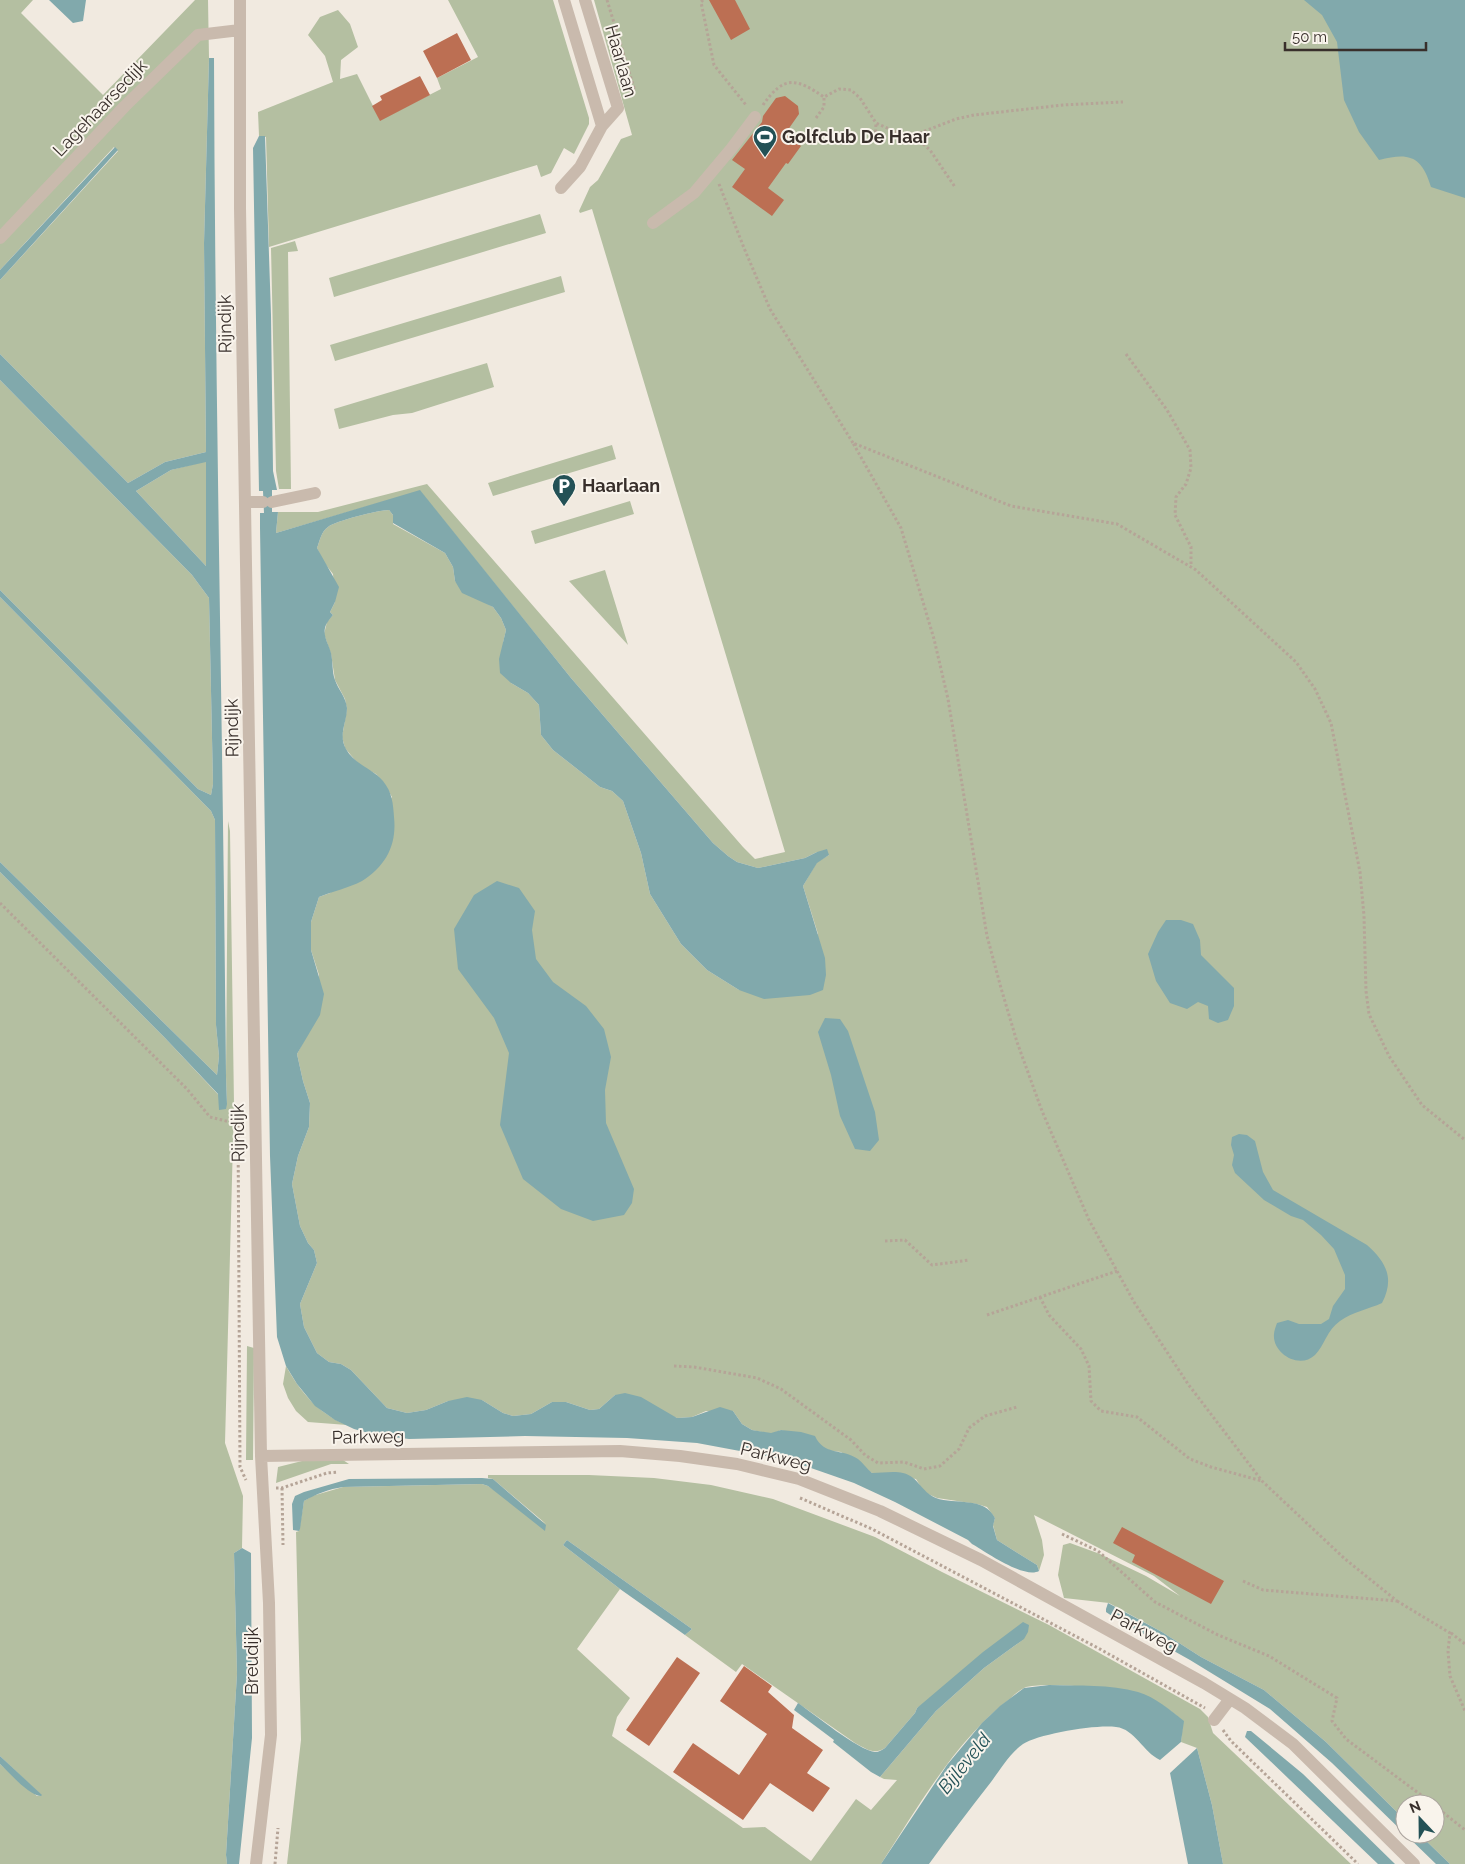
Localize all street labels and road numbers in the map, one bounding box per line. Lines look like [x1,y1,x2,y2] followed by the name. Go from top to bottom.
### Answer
[601,22,642,99] street label: Haarlaan
[48,55,151,160] street label: Lagehaarsedijk
[213,294,236,354] street label: Rijndijk
[220,698,243,758] street label: Rijndijk
[226,1103,249,1163] street label: Rijndijk
[331,1425,405,1448] street label: Parkweg
[738,1438,814,1476] street label: Parkweg
[1107,1604,1181,1657] street label: Parkweg
[241,1627,262,1695] street label: Breudijk

